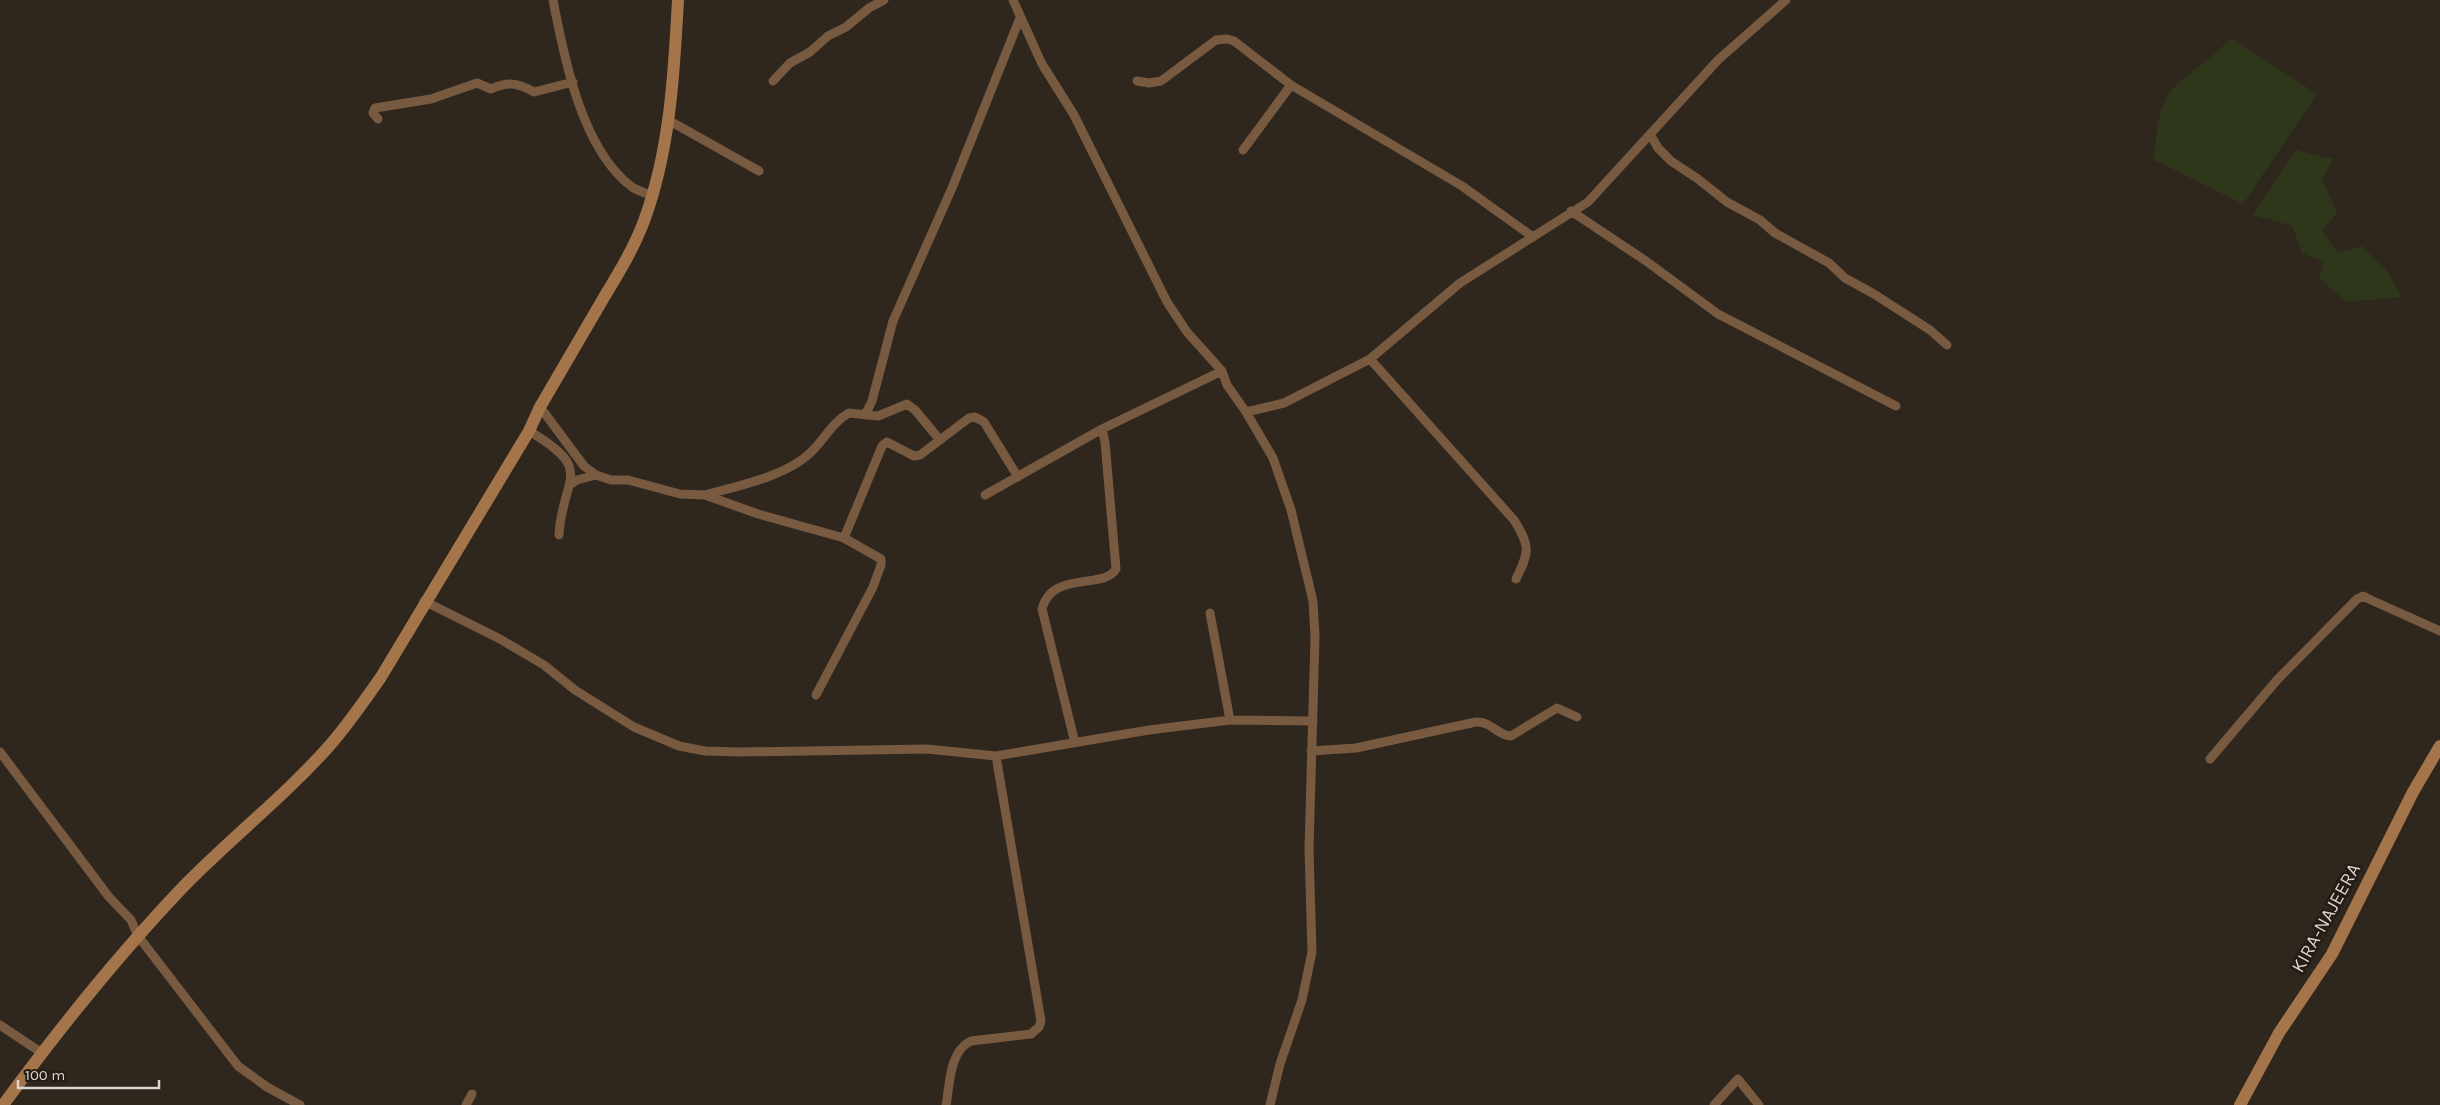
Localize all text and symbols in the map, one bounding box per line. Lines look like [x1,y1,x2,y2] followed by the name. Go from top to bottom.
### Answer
[2287,859,2365,976] street label: KIRA-NAJEERA
[18,1058,159,1090] scale bar
[25,1066,65,1084] text: 100 m

